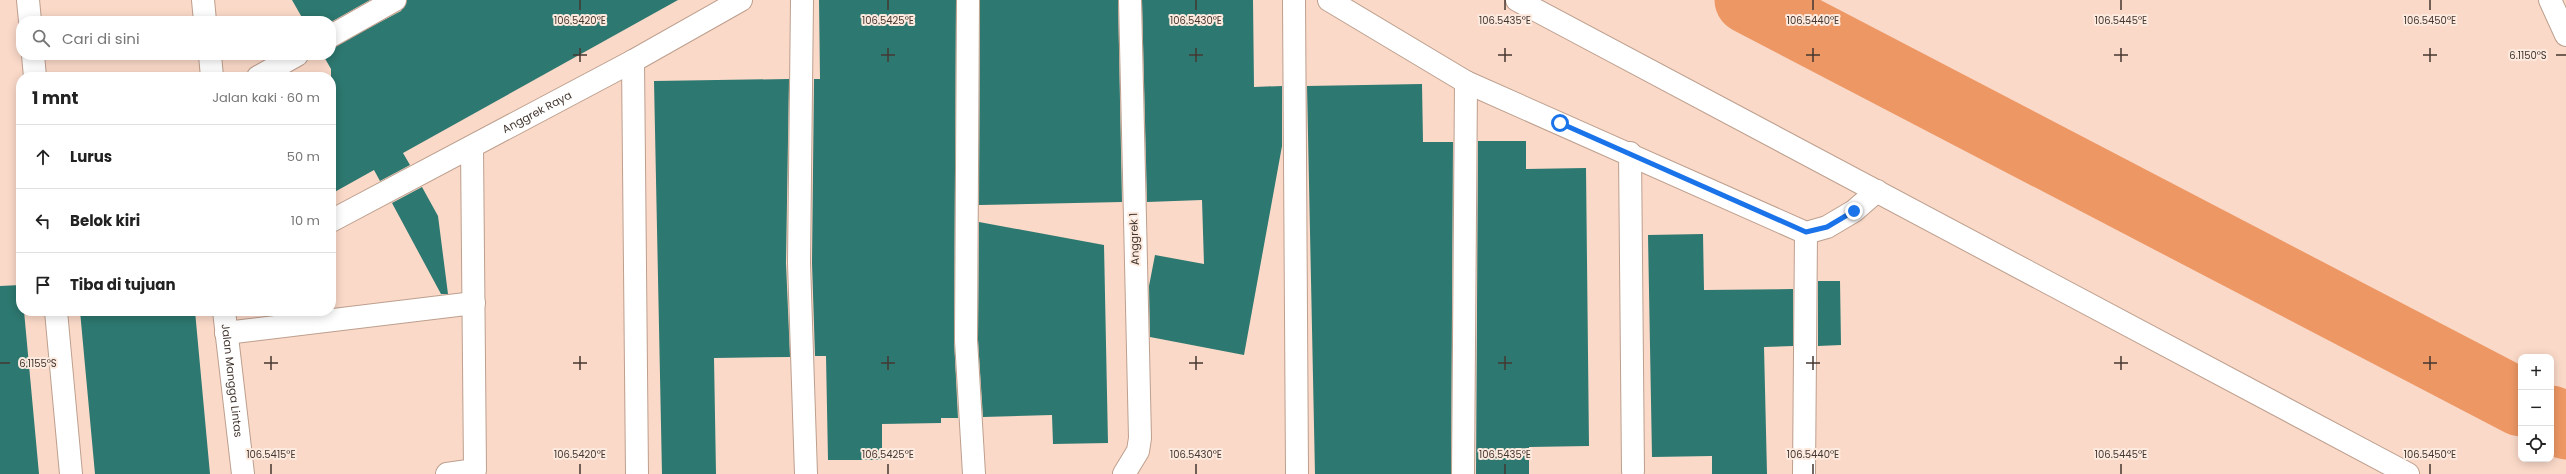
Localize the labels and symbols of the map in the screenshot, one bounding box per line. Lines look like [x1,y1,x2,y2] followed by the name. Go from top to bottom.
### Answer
[554,13,606,28] text: 106.5420°E
[862,13,914,28] text: 106.5425°E
[1170,13,1222,28] text: 106.5430°E
[1479,13,1531,28] text: 106.5435°E
[1787,13,1839,28] text: 106.5440°E
[2095,13,2147,28] text: 106.5445°E
[2404,13,2456,28] text: 106.5450°E
[2509,48,2547,63] text: 6.1150°S
[499,87,575,137] street label: Anggrek Raya
[1551,114,1569,132] route start
[1845,202,1863,220] route end
[1125,213,1143,265] street label: Anggrek 1
[218,323,247,439] street label: Jalan Mangga Lintas
[19,356,57,371] text: 6.1155°S
[246,447,296,462] text: 106.5415°E
[554,447,606,462] text: 106.5420°E
[862,447,914,462] text: 106.5425°E
[1170,447,1222,462] text: 106.5430°E
[1479,447,1531,462] text: 106.5435°E
[1787,447,1839,462] text: 106.5440°E
[2095,447,2147,462] text: 106.5445°E
[2404,447,2456,462] text: 106.5450°E

